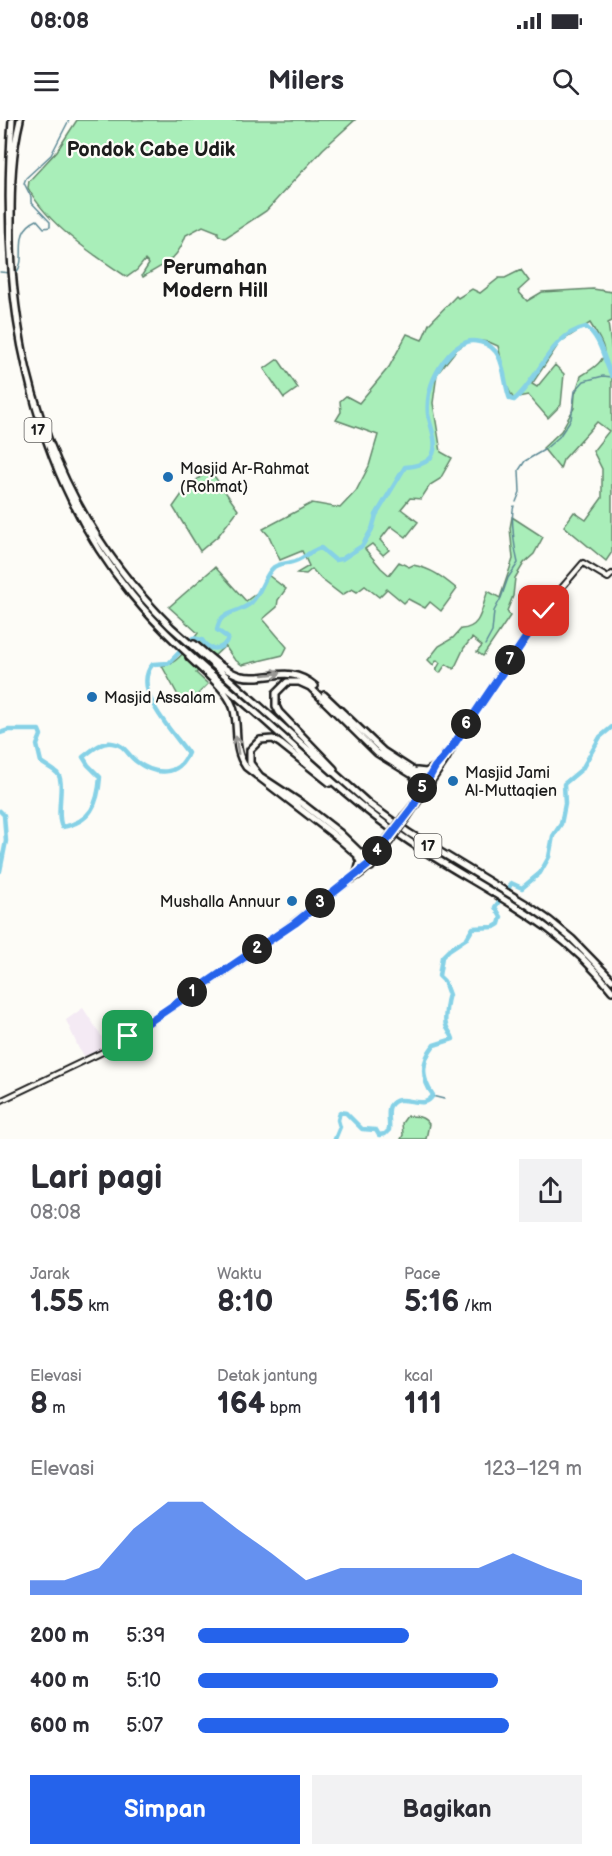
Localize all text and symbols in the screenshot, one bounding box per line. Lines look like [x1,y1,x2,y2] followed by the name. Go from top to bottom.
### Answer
[30,8,89,35] text: 08:08
[30,65,63,98] icon: menu
[268,65,344,97] text: Milers
[549,65,582,98] icon: search
[67,138,236,162] district label: Pondok Cabe Udik
[162,256,268,303] district label: Perumahan Modern Hill
[24,418,51,442] road number: 17
[180,460,309,497] place label: Masjid Ar-Rahmat (Rohmat)
[161,470,175,484] marker: Masjid Ar-Rahmat (Rohmat)
[518,585,569,636] pin
[527,594,560,627] icon: check
[495,645,525,675] pin: 7
[506,650,514,669] text: 7
[262,669,281,680] one-way arrow
[104,689,216,708] place label: Masjid Assalam
[85,690,99,704] marker: Masjid Assalam
[451,709,481,739] pin: 6
[461,714,471,733] text: 6
[232,736,243,755] one-way arrow
[465,764,557,801] place label: Masjid Jami Al-Muttaqien
[407,773,437,803] pin: 5
[446,774,460,788] marker: Masjid Jami Al-Muttaqien
[417,778,427,797] text: 5
[414,834,442,858] road number: 17
[362,836,392,866] pin: 4
[372,841,382,860] text: 4
[305,888,335,918] pin: 3
[160,893,280,912] place label: Mushalla Annuur
[315,893,325,912] text: 3
[285,894,299,908] marker: Mushalla Annuur
[242,934,272,964] pin: 2
[252,939,262,958] text: 2
[177,977,207,1007] pin: 1
[189,982,195,1001] text: 1
[102,1010,153,1061] pin
[111,1019,144,1052] icon: arrive
[30,1158,162,1198] text: Lari pagi
[519,1159,582,1222] button: share
[30,1201,81,1225] text: 08:08
[30,1265,69,1284] text: Jarak
[217,1265,262,1284] text: Waktu
[404,1265,440,1284] text: Pace
[30,1284,84,1320] text: 1.55
[217,1284,274,1320] text: 8:10
[404,1284,459,1320] text: 5:16
[84,1297,109,1316] text: km
[459,1297,492,1316] text: /km
[30,1367,82,1386] text: Elevasi
[217,1367,317,1386] text: Detak jantung
[404,1367,433,1386] text: kcal
[30,1386,48,1422] text: 8
[217,1386,265,1422] text: 164
[404,1386,442,1422] text: 111
[48,1399,66,1418] text: m
[265,1399,301,1418] text: bpm
[30,1457,95,1481] text: Elevasi
[484,1457,582,1481] text: 123–129 m
[30,1624,89,1648] text: 200 m
[126,1624,165,1648] text: 5:39
[30,1669,89,1693] text: 400 m
[126,1669,161,1693] text: 5:10
[30,1714,90,1738] text: 600 m
[126,1714,163,1738] text: 5:07
[30,1775,300,1844] button: Simpan
[312,1775,582,1844] button: Bagikan

